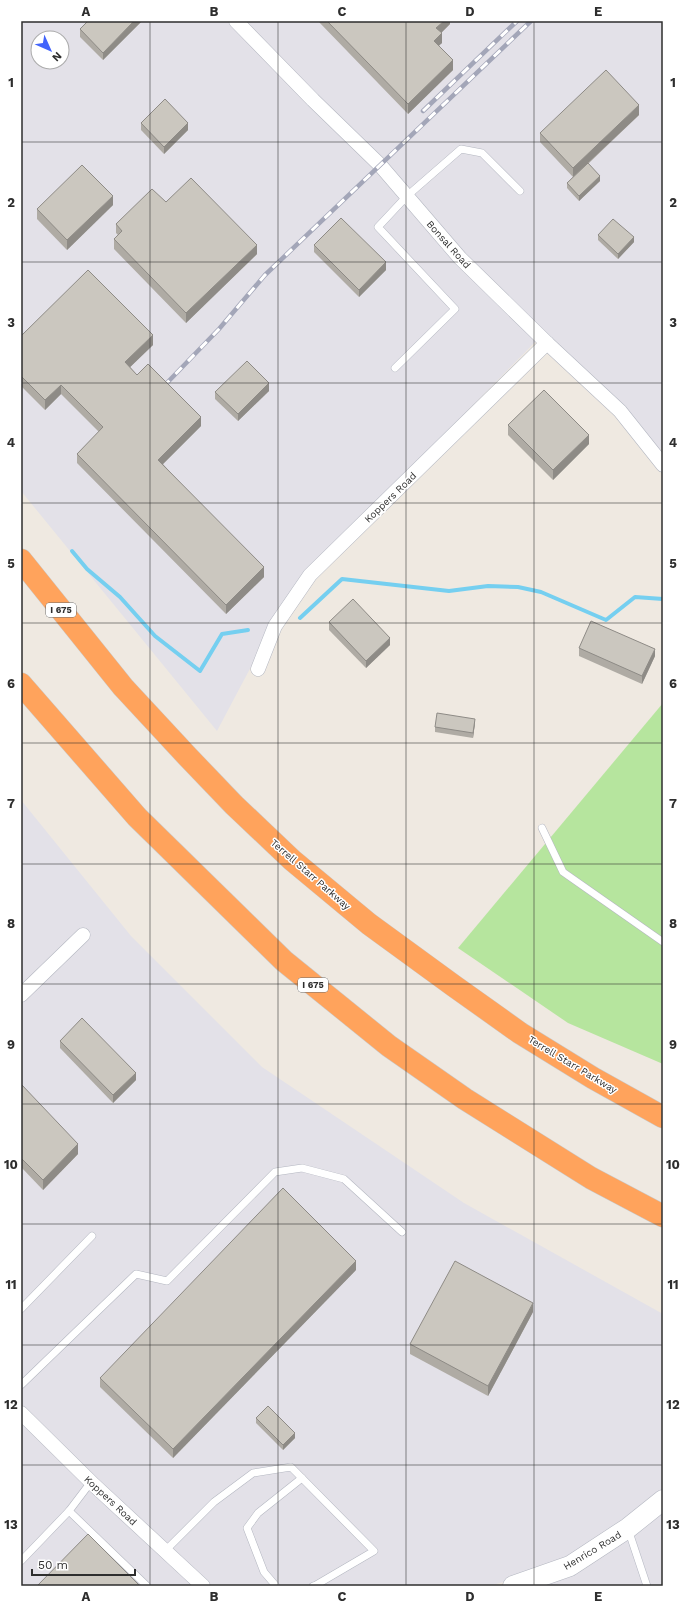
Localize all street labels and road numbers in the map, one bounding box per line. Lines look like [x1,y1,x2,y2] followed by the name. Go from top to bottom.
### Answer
[424,218,473,270] street label: Bonsal Road
[362,470,418,525] street label: Koppers Road
[46,603,76,617] road number: I 675
[269,837,353,912] street label: Terrell Starr Parkway
[298,978,328,992] road number: I 675
[526,1034,620,1096] street label: Terrell Starr Parkway
[82,1473,139,1527] street label: Koppers Road
[561,1529,623,1572] street label: Henrico Road

